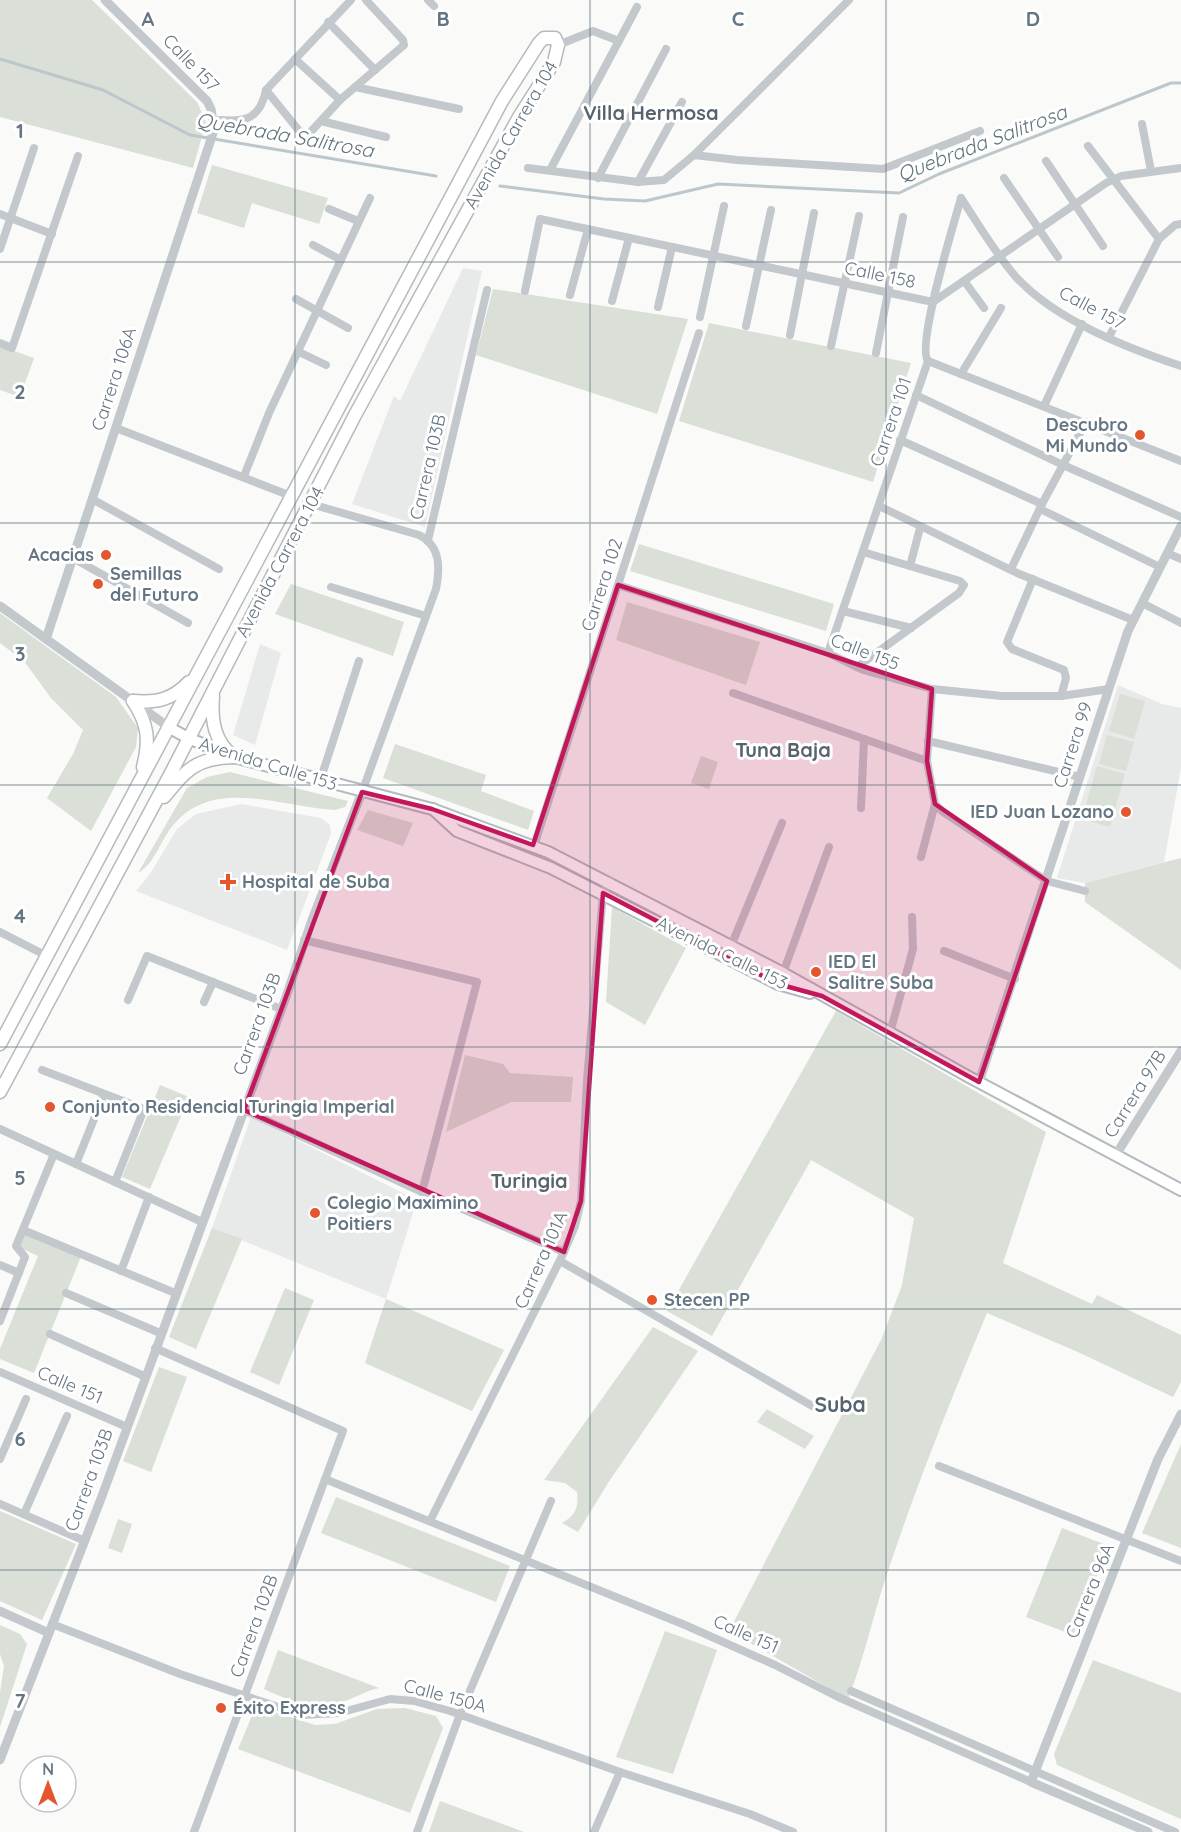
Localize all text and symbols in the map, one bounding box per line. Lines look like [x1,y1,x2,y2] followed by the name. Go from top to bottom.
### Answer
[142,6,155,31] text: A
[436,6,450,31] text: B
[732,6,745,31] text: C
[1026,6,1040,31] text: D
[158,29,224,96] street label: Calle 157
[459,57,562,213] street label: Avenida Carrera 104
[894,98,1072,186] water label: Quebrada Salitrosa
[583,100,719,125] district label: Villa Hermosa
[194,107,378,163] water label: Quebrada Salitrosa
[16,118,24,143] text: 1
[842,256,918,293] street label: Calle 158
[1055,281,1129,335] street label: Calle 157
[86,324,141,434] street label: Carrera 106A
[865,374,917,469] street label: Carrera 101
[14,379,26,404] text: 2
[404,412,451,522] street label: Carrera 103B
[1045,413,1128,457] place label: Descubro Mi Mundo
[1133,428,1147,442] marker: Descubro Mi Mundo
[230,482,329,641] street label: Avenida Carrera 104
[576,536,627,634] street label: Carrera 102
[28,543,94,566] place label: Acacias
[99,548,113,562] marker: Acacias
[110,562,199,606] place label: Semillas del Futuro
[91,577,105,591] marker: Semillas del Futuro
[827,628,903,675] street label: Calle 155
[15,641,25,666] text: 3
[1048,699,1097,791] street label: Carrera 99
[196,732,340,795] street label: Avenida Calle 153
[735,737,831,762] district label: Tuna Baja
[970,800,1114,823] place label: IED Juan Lozano
[1119,805,1133,819] marker: IED Juan Lozano
[242,870,390,893] place label: Hospital de Suba
[219,873,237,891] marker: Hospital de Suba
[14,903,26,928] text: 4
[653,911,792,994] street label: Avenida Calle 153
[828,950,934,994] place label: IED El Salitre Suba
[809,965,823,979] marker: IED El Salitre Suba
[227,969,286,1078] street label: Carrera 103B
[1099,1046,1171,1142] street label: Carrera 97B
[62,1095,395,1118] place label: Conjunto Residencial Turingia Imperial
[43,1100,57,1114] marker: Conjunto Residencial Turingia Imperial
[14,1165,26,1190] text: 5
[490,1168,568,1193] district label: Turingia
[327,1191,479,1235] place label: Colegio Maximino Poitiers
[308,1206,322,1220] marker: Colegio Maximino Poitiers
[509,1207,572,1312] street label: Carrera 101A
[664,1288,750,1311] place label: Stecen PP
[645,1293,659,1307] marker: Stecen PP
[34,1360,106,1409] street label: Calle 151
[814,1391,866,1417] district label: Suba
[59,1425,118,1534] street label: Carrera 103B
[14,1426,26,1451] text: 6
[1060,1540,1119,1642] street label: Carrera 96A
[224,1571,283,1680] street label: Carrera 102B
[710,1609,782,1658] street label: Calle 151
[401,1673,489,1718] street label: Calle 150A
[15,1688,26,1713] text: 7
[233,1696,346,1719] place label: Éxito Express
[214,1701,228,1715] marker: Éxito Express
[18,1754,78,1814] north arrow
[42,1759,54,1779] text: N

